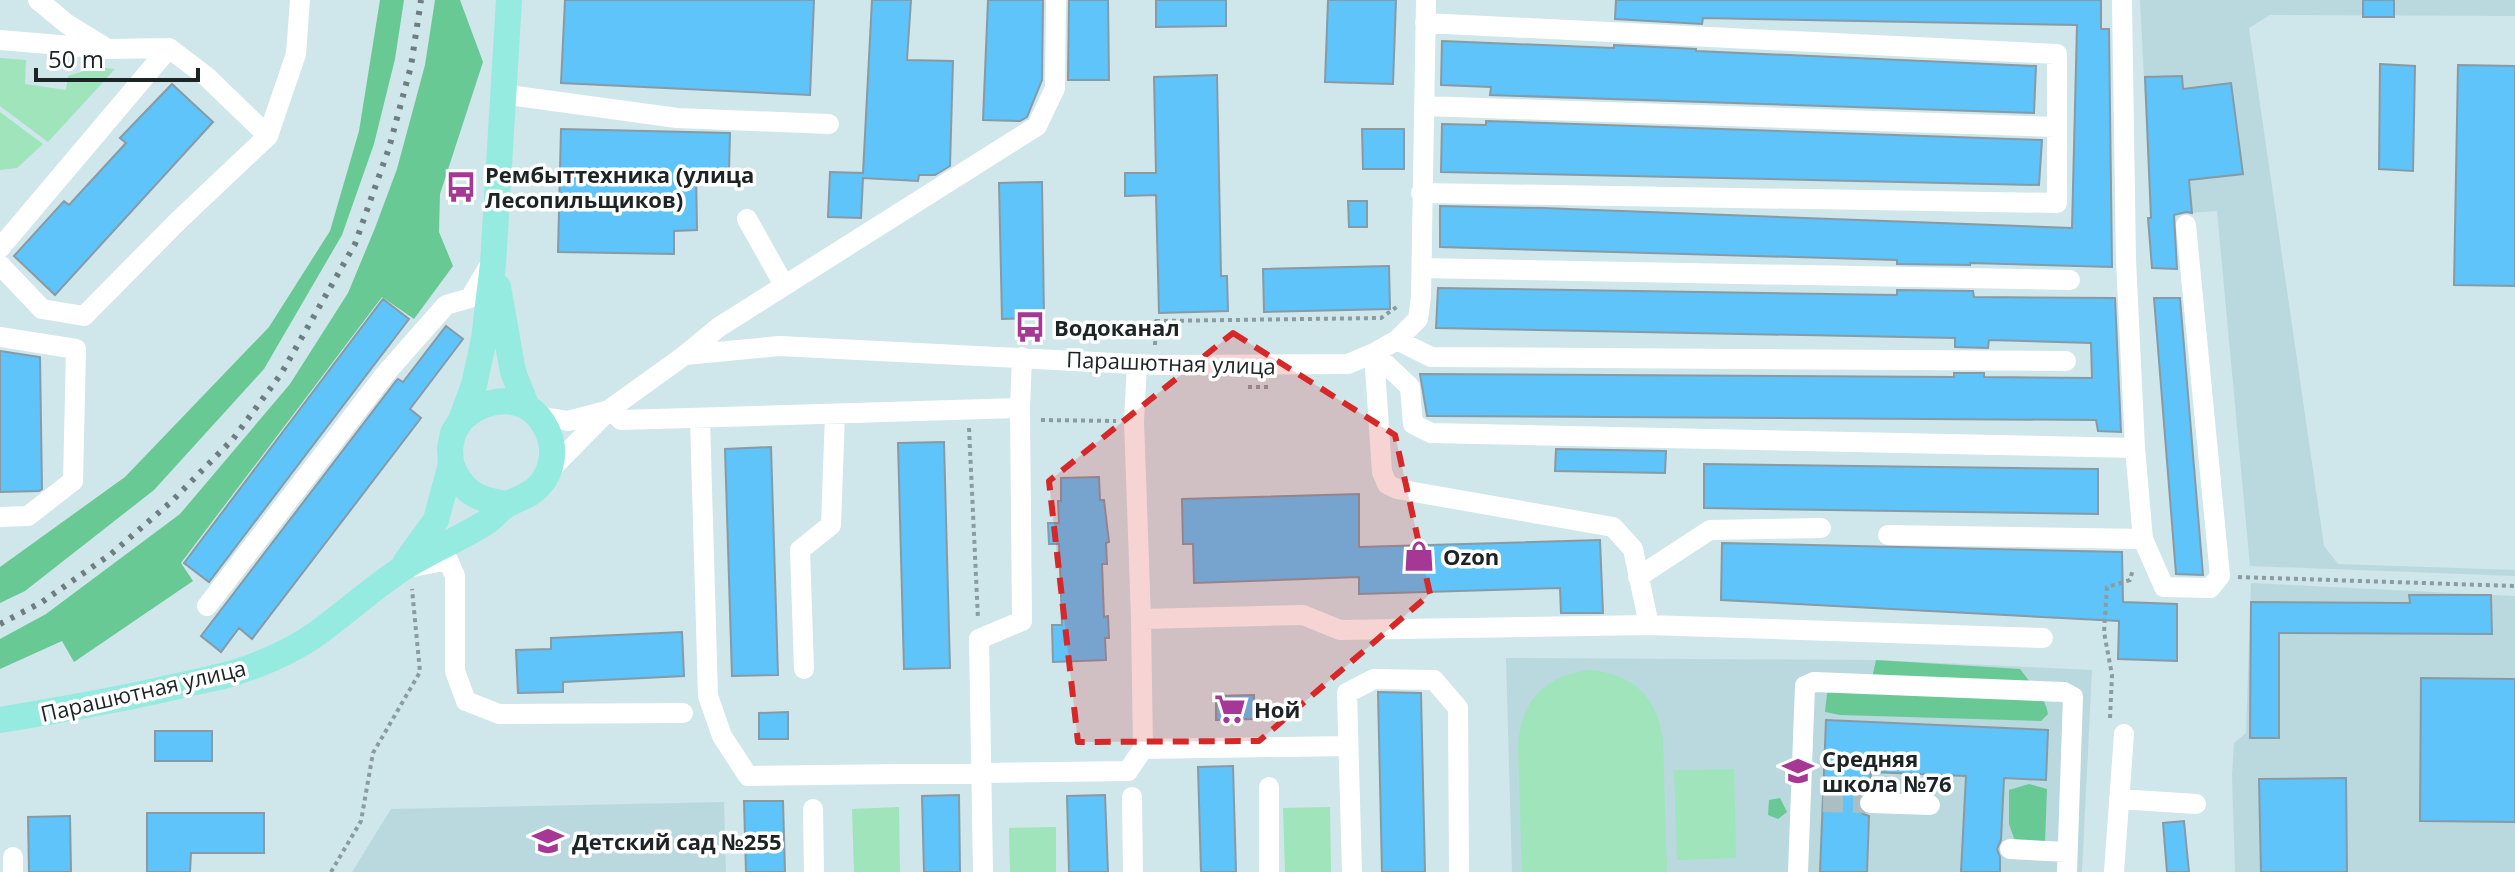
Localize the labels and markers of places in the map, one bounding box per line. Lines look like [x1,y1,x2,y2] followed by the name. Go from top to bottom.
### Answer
[485,159,754,214] place label: Рембыттехника (улица Лесопильщиков)
[444,170,478,204] bus stop icon: Рембыттехника (улица Лесопильщиков)
[1013,310,1047,344] bus stop icon: Водоканал
[1054,312,1180,342] place label: Водоканал
[1402,539,1436,573] shop icon: Ozon
[1443,541,1499,571] place label: Ozon
[1213,692,1247,726] supermarket icon: Ной
[1254,694,1300,724] place label: Ной
[1822,743,1952,798] place label: Средняя школа №76
[1781,754,1815,788] school or university icon: Средняя школа №76
[531,824,565,858] school or university icon: Детский сад №255
[572,826,782,856] place label: Детский сад №255

